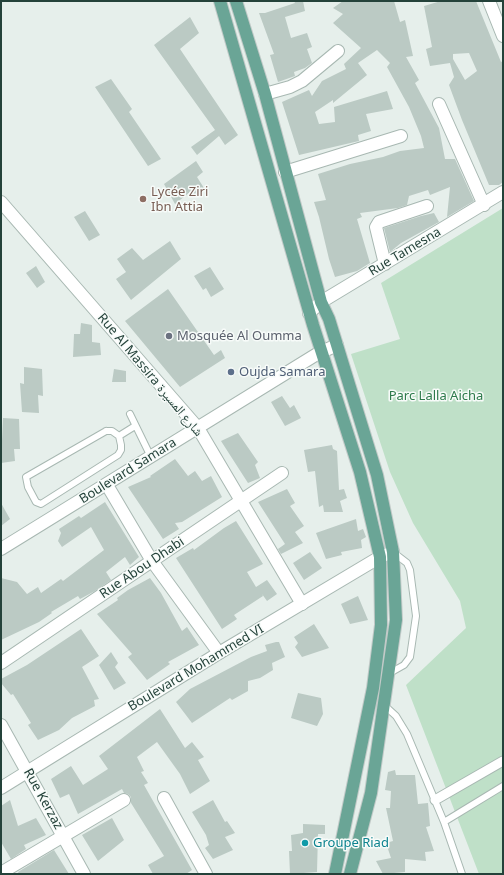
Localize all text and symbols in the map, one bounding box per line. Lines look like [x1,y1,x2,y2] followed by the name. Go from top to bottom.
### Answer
[151,184,208,215] place label: Lycée Ziri Ibn Attia
[138,194,148,204] marker: Lycée Ziri Ibn Attia
[366,224,444,280] street label: Rue Tamesna
[94,310,206,440] street label: Rue Al Massira شارع المسيرة
[177,328,302,344] place label: Mosquée Al Oumma
[164,331,174,341] marker: Mosquée Al Oumma
[239,364,325,380] place label: Oujda Samara
[226,367,236,377] marker: Oujda Samara
[389,388,483,404] park label: Parc Lalla Aicha
[77,435,179,507] street label: Boulevard Samara
[97,534,187,602] street label: Rue Abou Dhabi
[125,621,267,715] street label: Boulevard Mohammed VI
[20,766,66,832] street label: Rue Kerzaz
[313,835,389,851] place label: Groupe Riad
[300,838,310,848] marker: Groupe Riad

